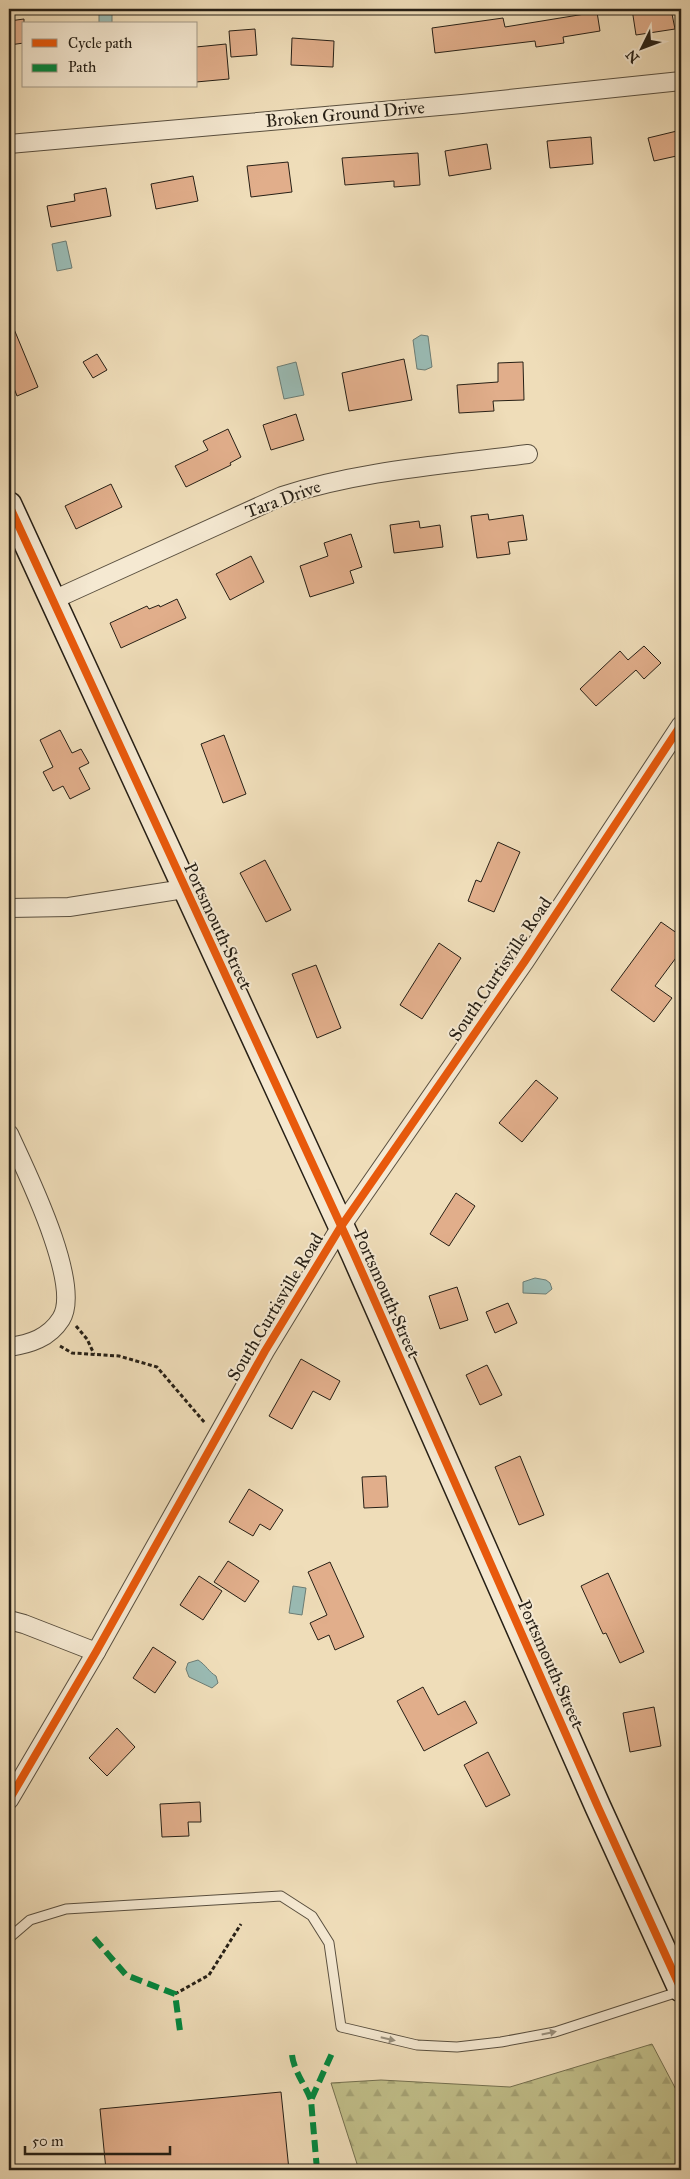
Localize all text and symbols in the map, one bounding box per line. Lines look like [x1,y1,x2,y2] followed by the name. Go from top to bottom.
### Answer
[22,22,198,88] legend
[618,22,668,72] north arrow
[68,34,133,52] text: Cycle path
[622,46,643,66] text: N
[68,58,97,76] text: Path
[264,96,426,132] street label: Broken Ground Drive
[242,475,324,523] street label: Tara Drive
[179,859,257,994] street label: Portsmouth Street
[444,893,556,1045] street label: South Curtisville Road
[349,1227,425,1362] street label: Portsmouth Street
[222,1229,328,1385] street label: South Curtisville Road
[513,1597,589,1732] street label: Portsmouth Street
[541,2029,556,2037] one-way arrow
[381,2035,396,2043] one-way arrow
[25,2124,170,2156] scale bar
[32,2132,64,2150] text: 50 m

